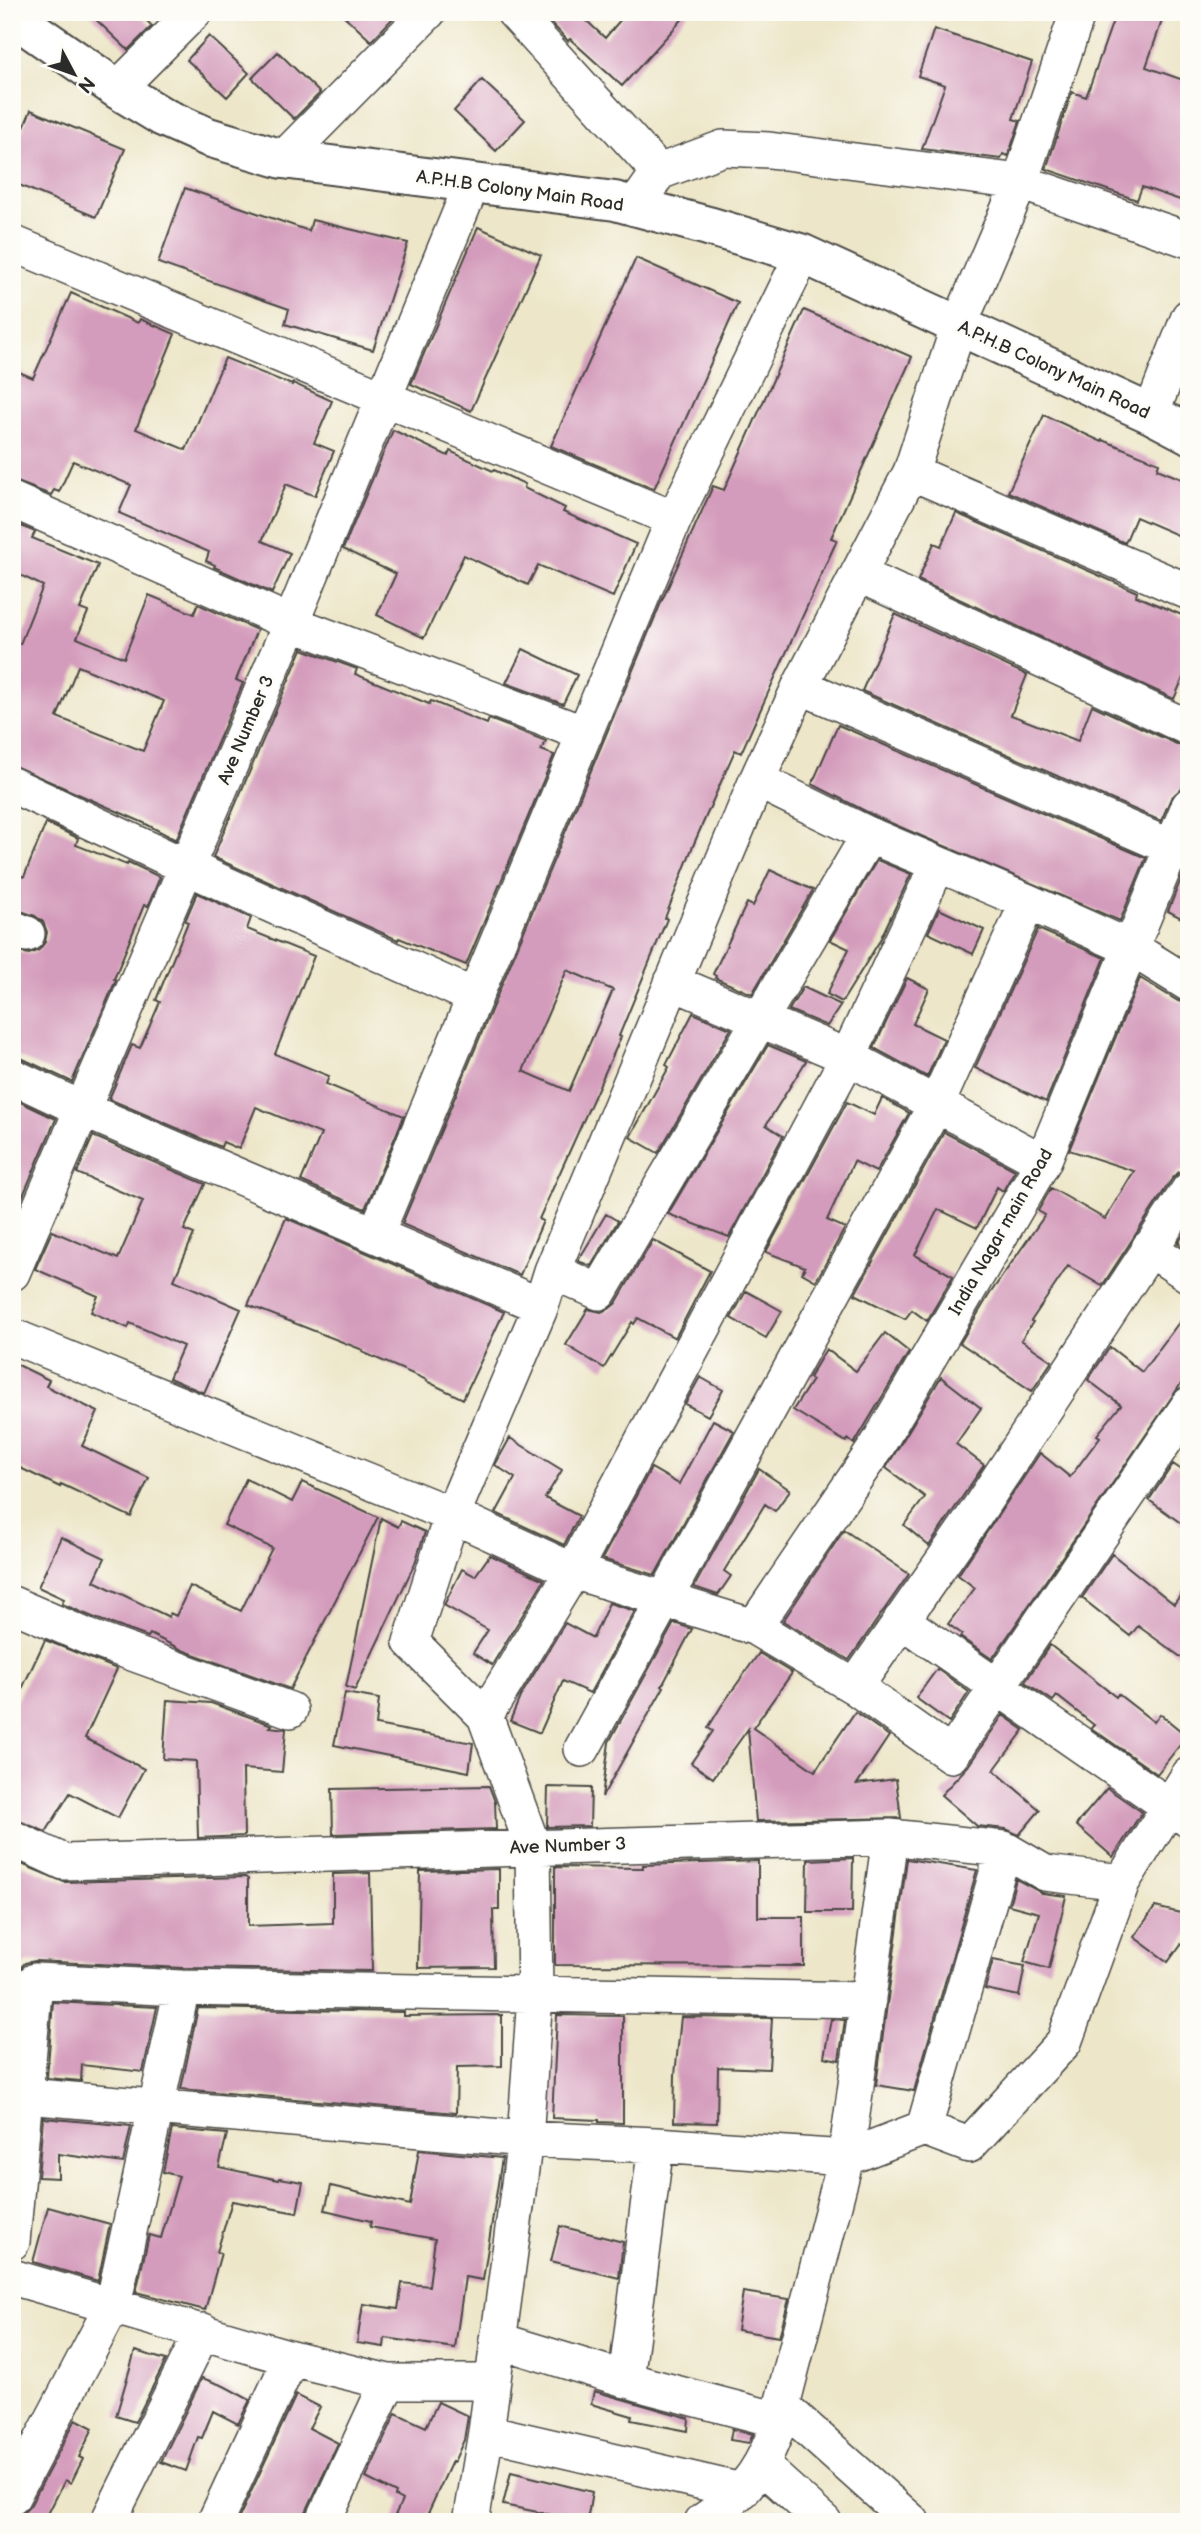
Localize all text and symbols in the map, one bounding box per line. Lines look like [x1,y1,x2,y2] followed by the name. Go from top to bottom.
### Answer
[38,38,108,108] north arrow
[72,71,99,97] text: N
[415,166,625,216] street label: A.P.H.B Colony Main Road
[955,316,1153,424] street label: A.P.H.B Colony Main Road
[214,672,278,788] street label: Ave Number 3
[945,1145,1057,1319] street label: India Nagar main Road
[509,1833,627,1859] street label: Ave Number 3

